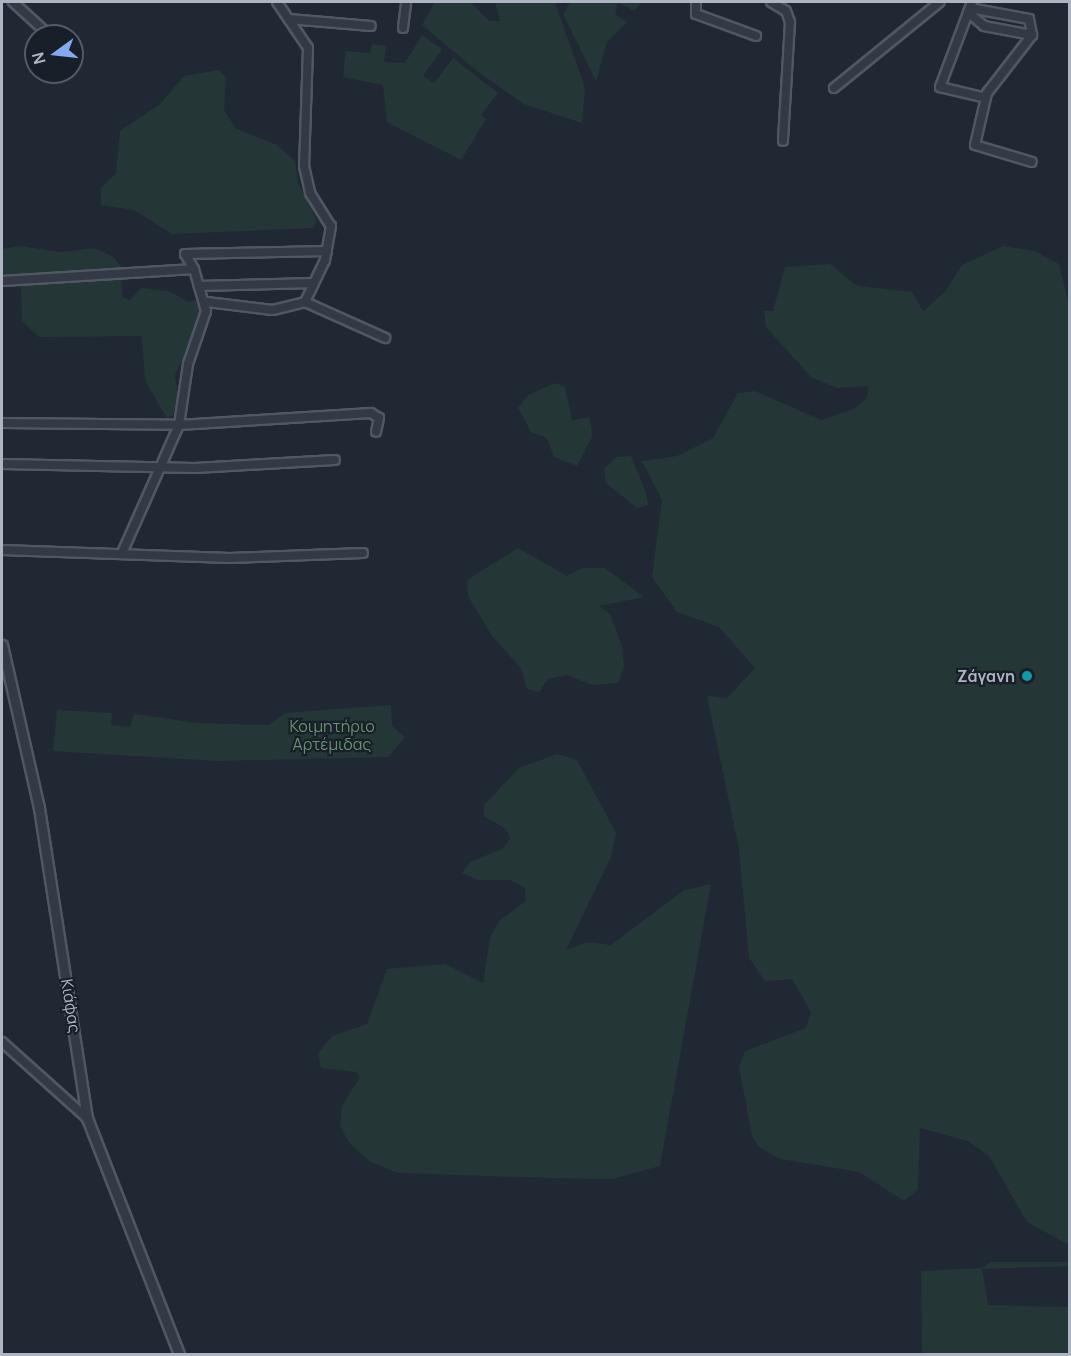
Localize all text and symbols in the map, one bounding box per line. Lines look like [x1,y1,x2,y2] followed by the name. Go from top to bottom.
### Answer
[24,24,84,84] north arrow
[26,50,51,67] text: N
[957,666,1015,686] place label: Ζάγανη
[1020,669,1034,683] marker: Ζάγανη
[289,716,375,754] park label: Κοιμητήριο Αρτέμιδας
[57,978,85,1034] street label: Κιάφας

